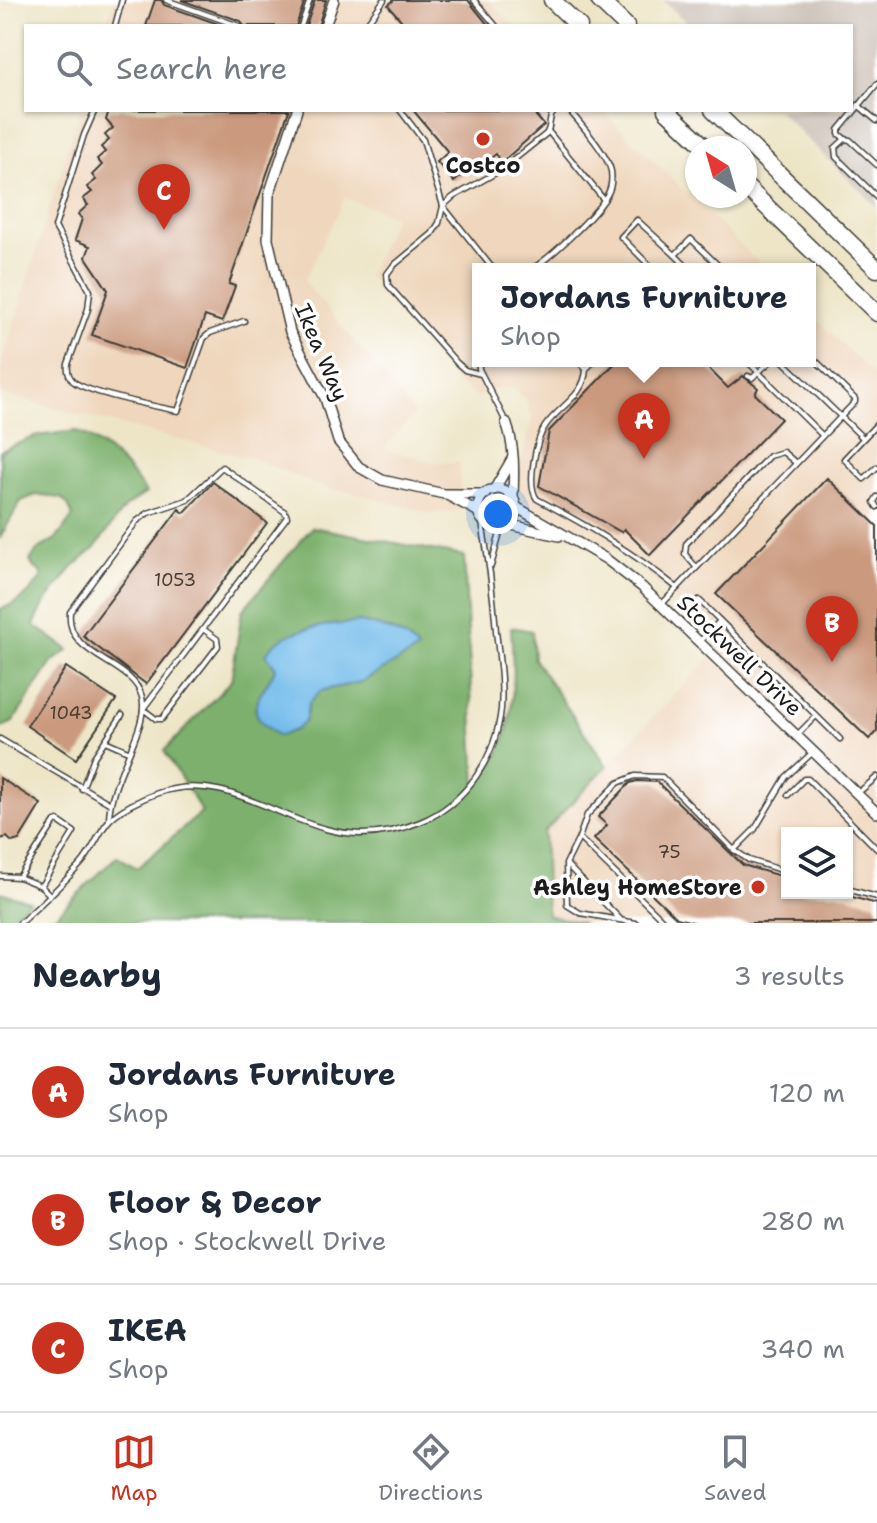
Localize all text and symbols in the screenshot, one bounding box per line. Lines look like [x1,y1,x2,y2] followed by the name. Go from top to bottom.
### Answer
[24,24,853,112] search box
[52,46,96,90] icon: search
[116,48,287,89] text: Search here
[474,130,492,148] marker: Costco
[685,136,757,208] north arrow
[445,151,521,180] place label: Costco
[138,164,190,230] pin: C
[472,263,816,367] popup
[500,277,788,318] text: Jordans Furniture
[288,299,355,405] street label: Ikea Way
[500,318,561,353] text: Shop
[618,393,670,459] pin: A
[478,494,518,534] your location
[154,568,196,592] house number: 1053
[671,588,808,722] street label: Stockwell Drive
[806,596,858,662] pin: B
[49,701,93,725] house number: 1043
[781,827,853,899] map controls
[781,827,853,899] button: layers
[658,840,680,864] house number: 75
[533,873,742,902] place label: Ashley HomeStore
[749,878,767,896] marker: Ashley HomeStore
[32,952,162,998] text: Nearby
[733,958,845,993] text: 3 results
[108,1054,396,1095] text: Jordans Furniture
[48,1075,68,1110] text: A
[769,1075,845,1110] text: 120 m
[108,1095,169,1130] text: Shop
[108,1182,322,1223] text: Floor & Decor
[50,1203,66,1238] text: B
[760,1203,845,1238] text: 280 m
[108,1223,387,1258] text: Shop · Stockwell Drive
[108,1310,187,1351] text: IKEA
[50,1331,66,1366] text: C
[760,1331,845,1366] text: 340 m
[108,1351,169,1386] text: Shop
[110,1430,158,1507] tab: Map
[378,1430,483,1507] tab: Directions
[704,1430,767,1507] tab: Saved

